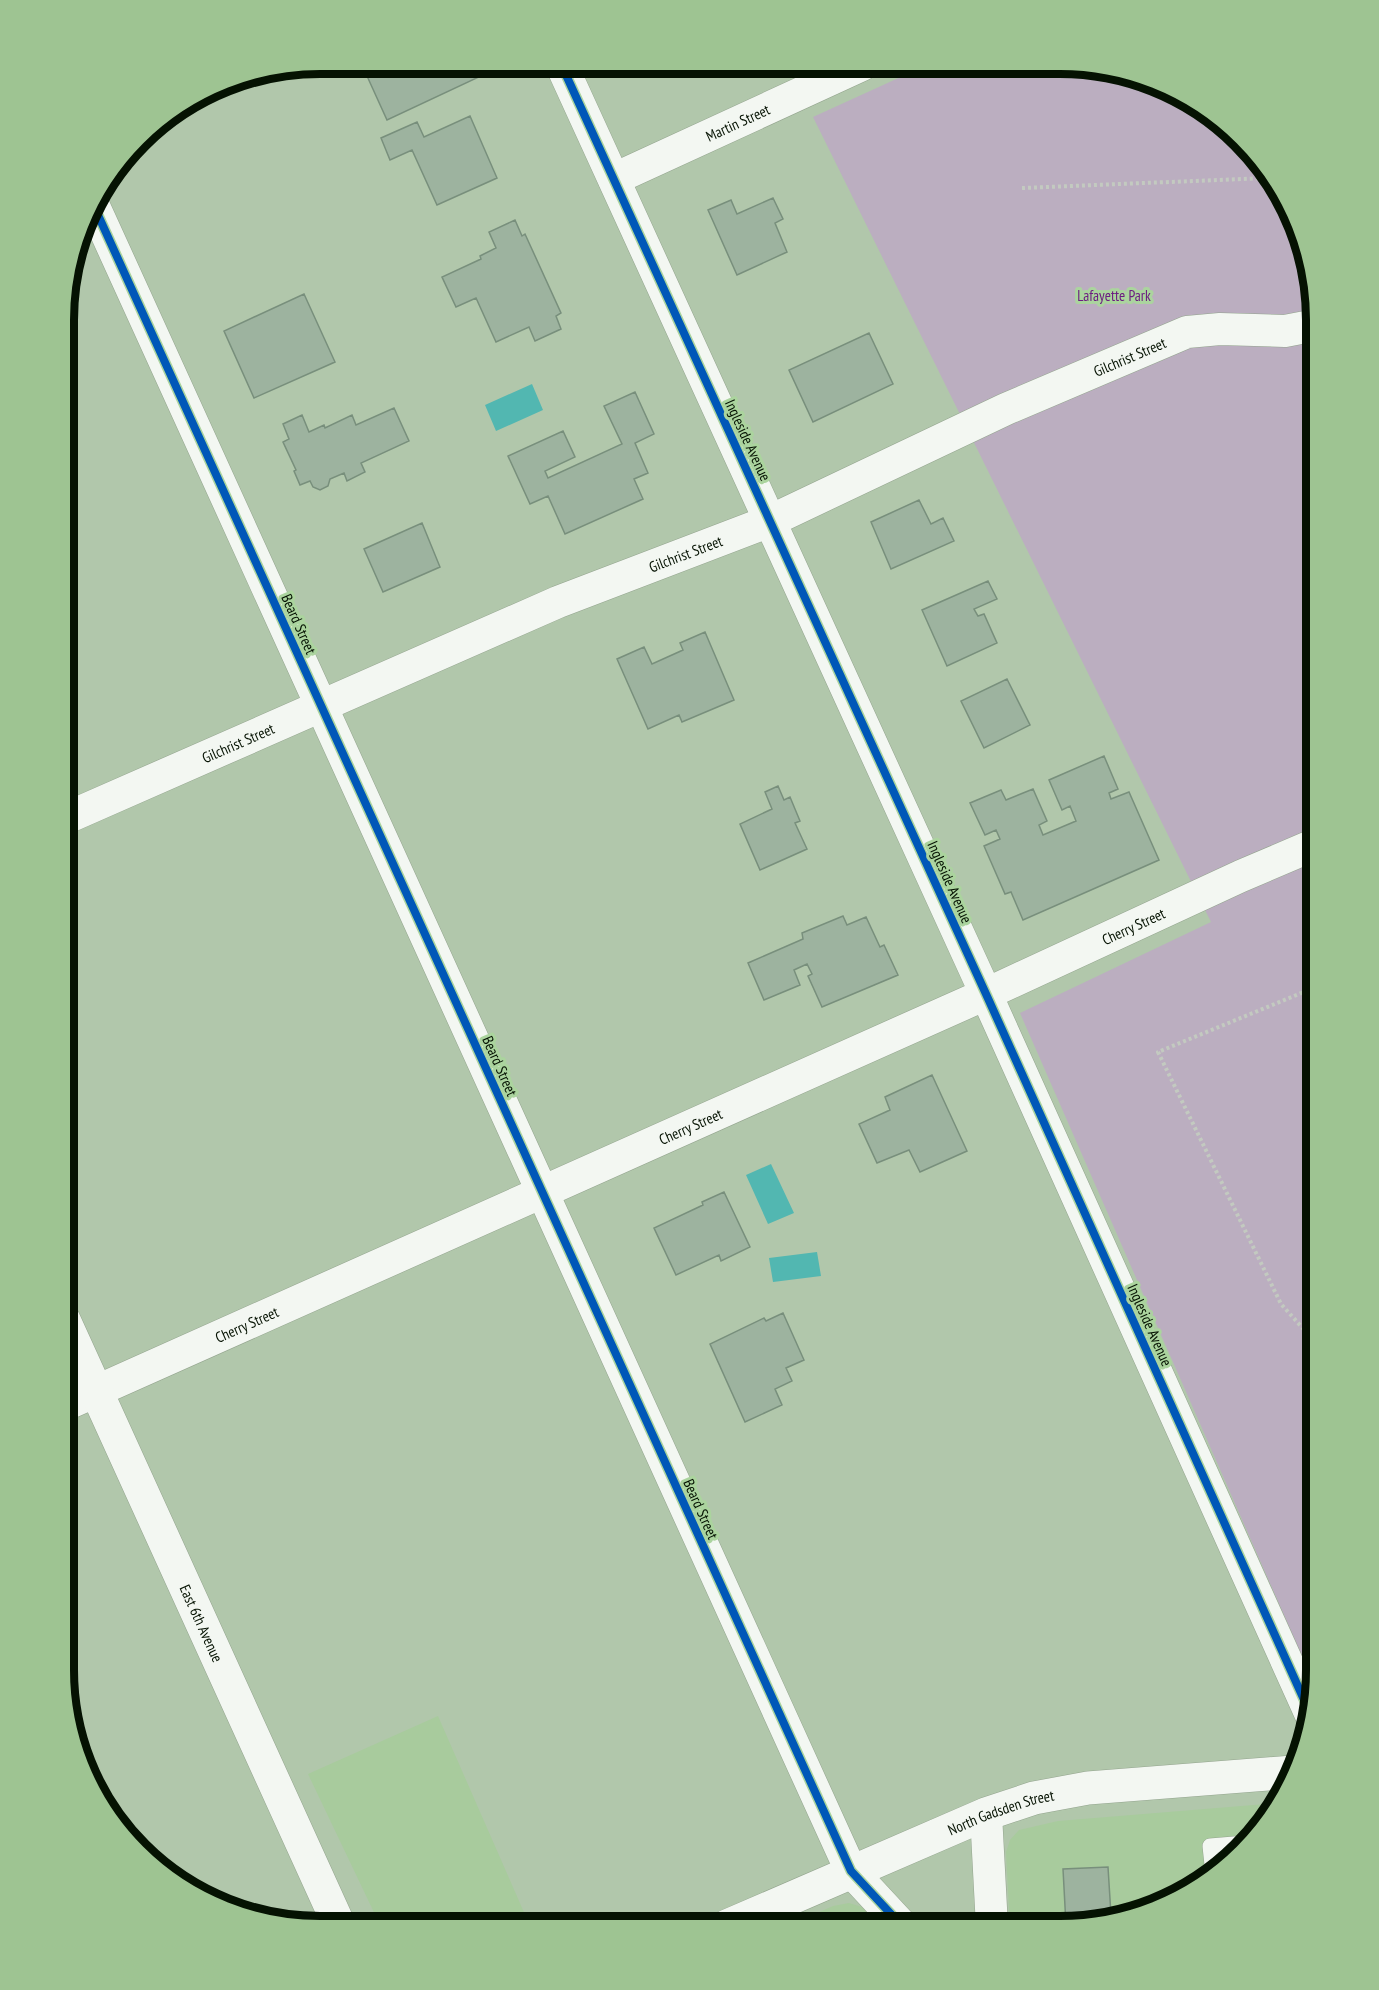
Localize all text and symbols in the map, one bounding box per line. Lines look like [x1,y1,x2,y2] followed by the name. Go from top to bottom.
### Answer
[703,99,773,145] street label: Martin Street
[1077,286,1151,305] park label: Lafayette Park
[1090,333,1169,380] street label: Gilchrist Street
[721,396,775,484] street label: Ingleside Avenue
[646,531,725,576] street label: Gilchrist Street
[277,591,321,657] street label: Beard Street
[199,718,277,767] street label: Gilchrist Street
[923,838,977,926] street label: Ingleside Avenue
[1099,903,1168,949] street label: Cherry Street
[478,1033,522,1099] street label: Beard Street
[656,1104,725,1148] street label: Cherry Street
[1123,1281,1177,1369] street label: Ingleside Avenue
[212,1302,281,1346] street label: Cherry Street
[679,1476,723,1542] street label: Beard Street
[176,1581,228,1665] street label: East 6th Avenue
[945,1785,1055,1839] street label: North Gadsden Street

